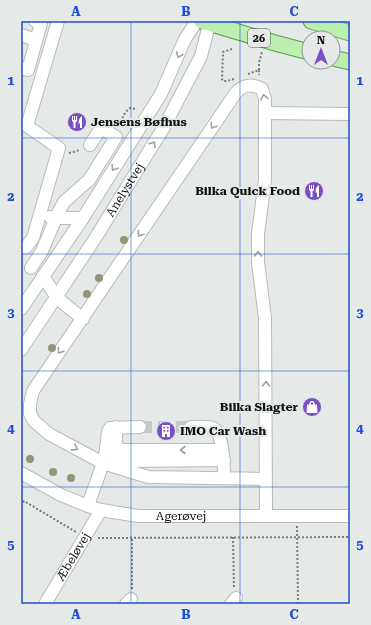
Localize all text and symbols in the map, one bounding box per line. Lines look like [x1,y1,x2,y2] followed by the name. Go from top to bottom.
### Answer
[71,4,81,19] text: A
[181,4,191,19] text: B
[289,4,299,19] text: C
[248,29,270,47] road number: 26
[301,30,341,70] north arrow
[317,34,326,47] text: N
[175,52,183,59] one-way arrow
[7,73,15,88] text: 1
[356,73,364,88] text: 1
[260,94,269,100] one-way arrow
[66,111,88,133] restaurant icon: Jensens Bøfhus
[91,115,187,129] place label: Jensens Bøfhus
[210,122,218,129] one-way arrow
[148,141,156,148] one-way arrow
[103,160,147,219] street label: Anelystvej
[112,164,119,171] one-way arrow
[303,180,325,202] restaurant icon: Bilka Quick Food
[195,184,300,198] place label: Bilka Quick Food
[7,189,15,204] text: 2
[356,189,364,204] text: 2
[137,230,145,237] one-way arrow
[254,251,262,257] one-way arrow
[7,305,15,320] text: 3
[356,305,364,320] text: 3
[58,346,65,353] one-way arrow
[262,381,270,387] one-way arrow
[301,396,323,418] shop icon: Bilka Slagter
[220,400,299,414] place label: Bilka Slagter
[155,420,177,442] building icon: IMO Car Wash
[7,421,15,436] text: 4
[356,421,364,436] text: 4
[180,424,266,438] place label: IMO Car Wash
[71,443,79,451] one-way arrow
[180,446,186,454] one-way arrow
[156,509,206,523] street label: Agerøvej
[53,530,93,583] street label: Æbeløvej
[7,537,15,552] text: 5
[356,537,364,552] text: 5
[71,607,81,622] text: A
[181,607,191,622] text: B
[289,607,299,622] text: C

